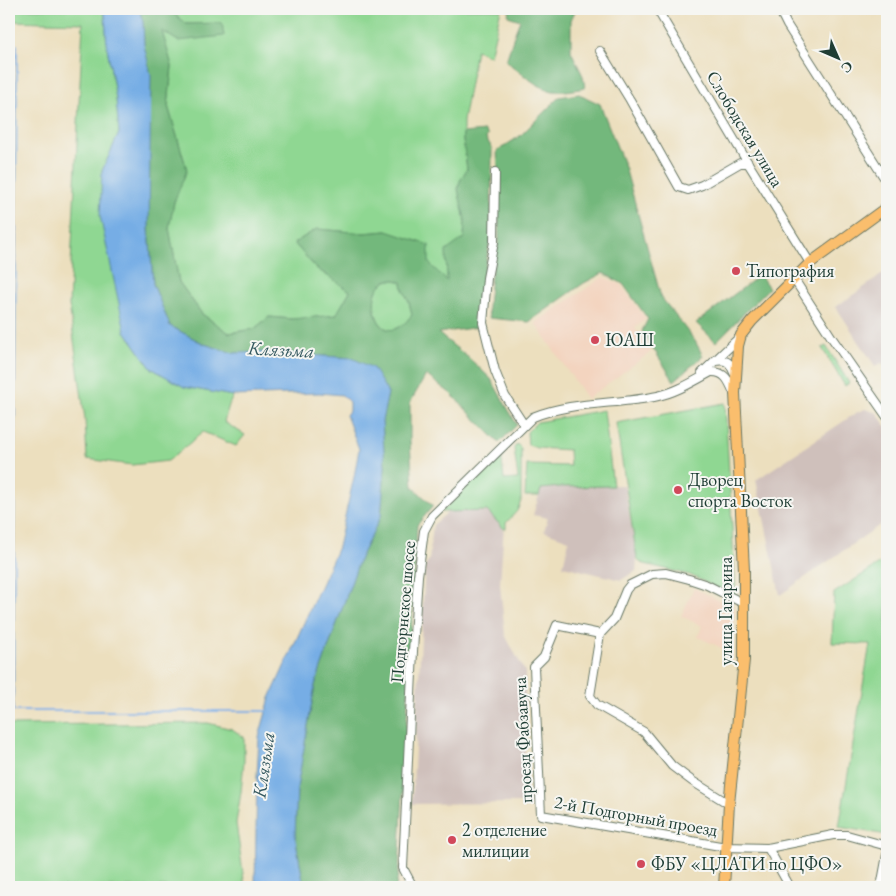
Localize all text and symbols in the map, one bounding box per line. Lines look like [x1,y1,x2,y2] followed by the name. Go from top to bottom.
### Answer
[814,32,864,82] north arrow
[837,57,857,77] text: С
[702,66,790,192] street label: Слободская улица
[746,259,834,282] place label: Типография
[730,265,742,277] marker: Типография
[605,328,654,351] place label: ЮАШ
[589,334,601,346] marker: ЮАШ
[246,335,315,364] water label: Клязьма
[688,468,793,512] place label: Дворец спорта Восток
[672,484,684,496] marker: Дворец спорта Восток
[385,540,420,684] street label: Подгорнское шоссе
[714,556,737,666] street label: улица Гагарина
[508,676,537,804] street label: проезд Фабзавуча
[246,730,280,801] water label: Клязьма
[553,790,720,841] street label: 2-й Подгорный проезд
[462,818,547,862] place label: 2 отделение милиции
[446,834,458,846] marker: 2 отделение милиции
[651,852,842,875] place label: ФБУ «ЦЛАТИ по ЦФО»
[635,858,647,870] marker: ФБУ «ЦЛАТИ по ЦФО»

